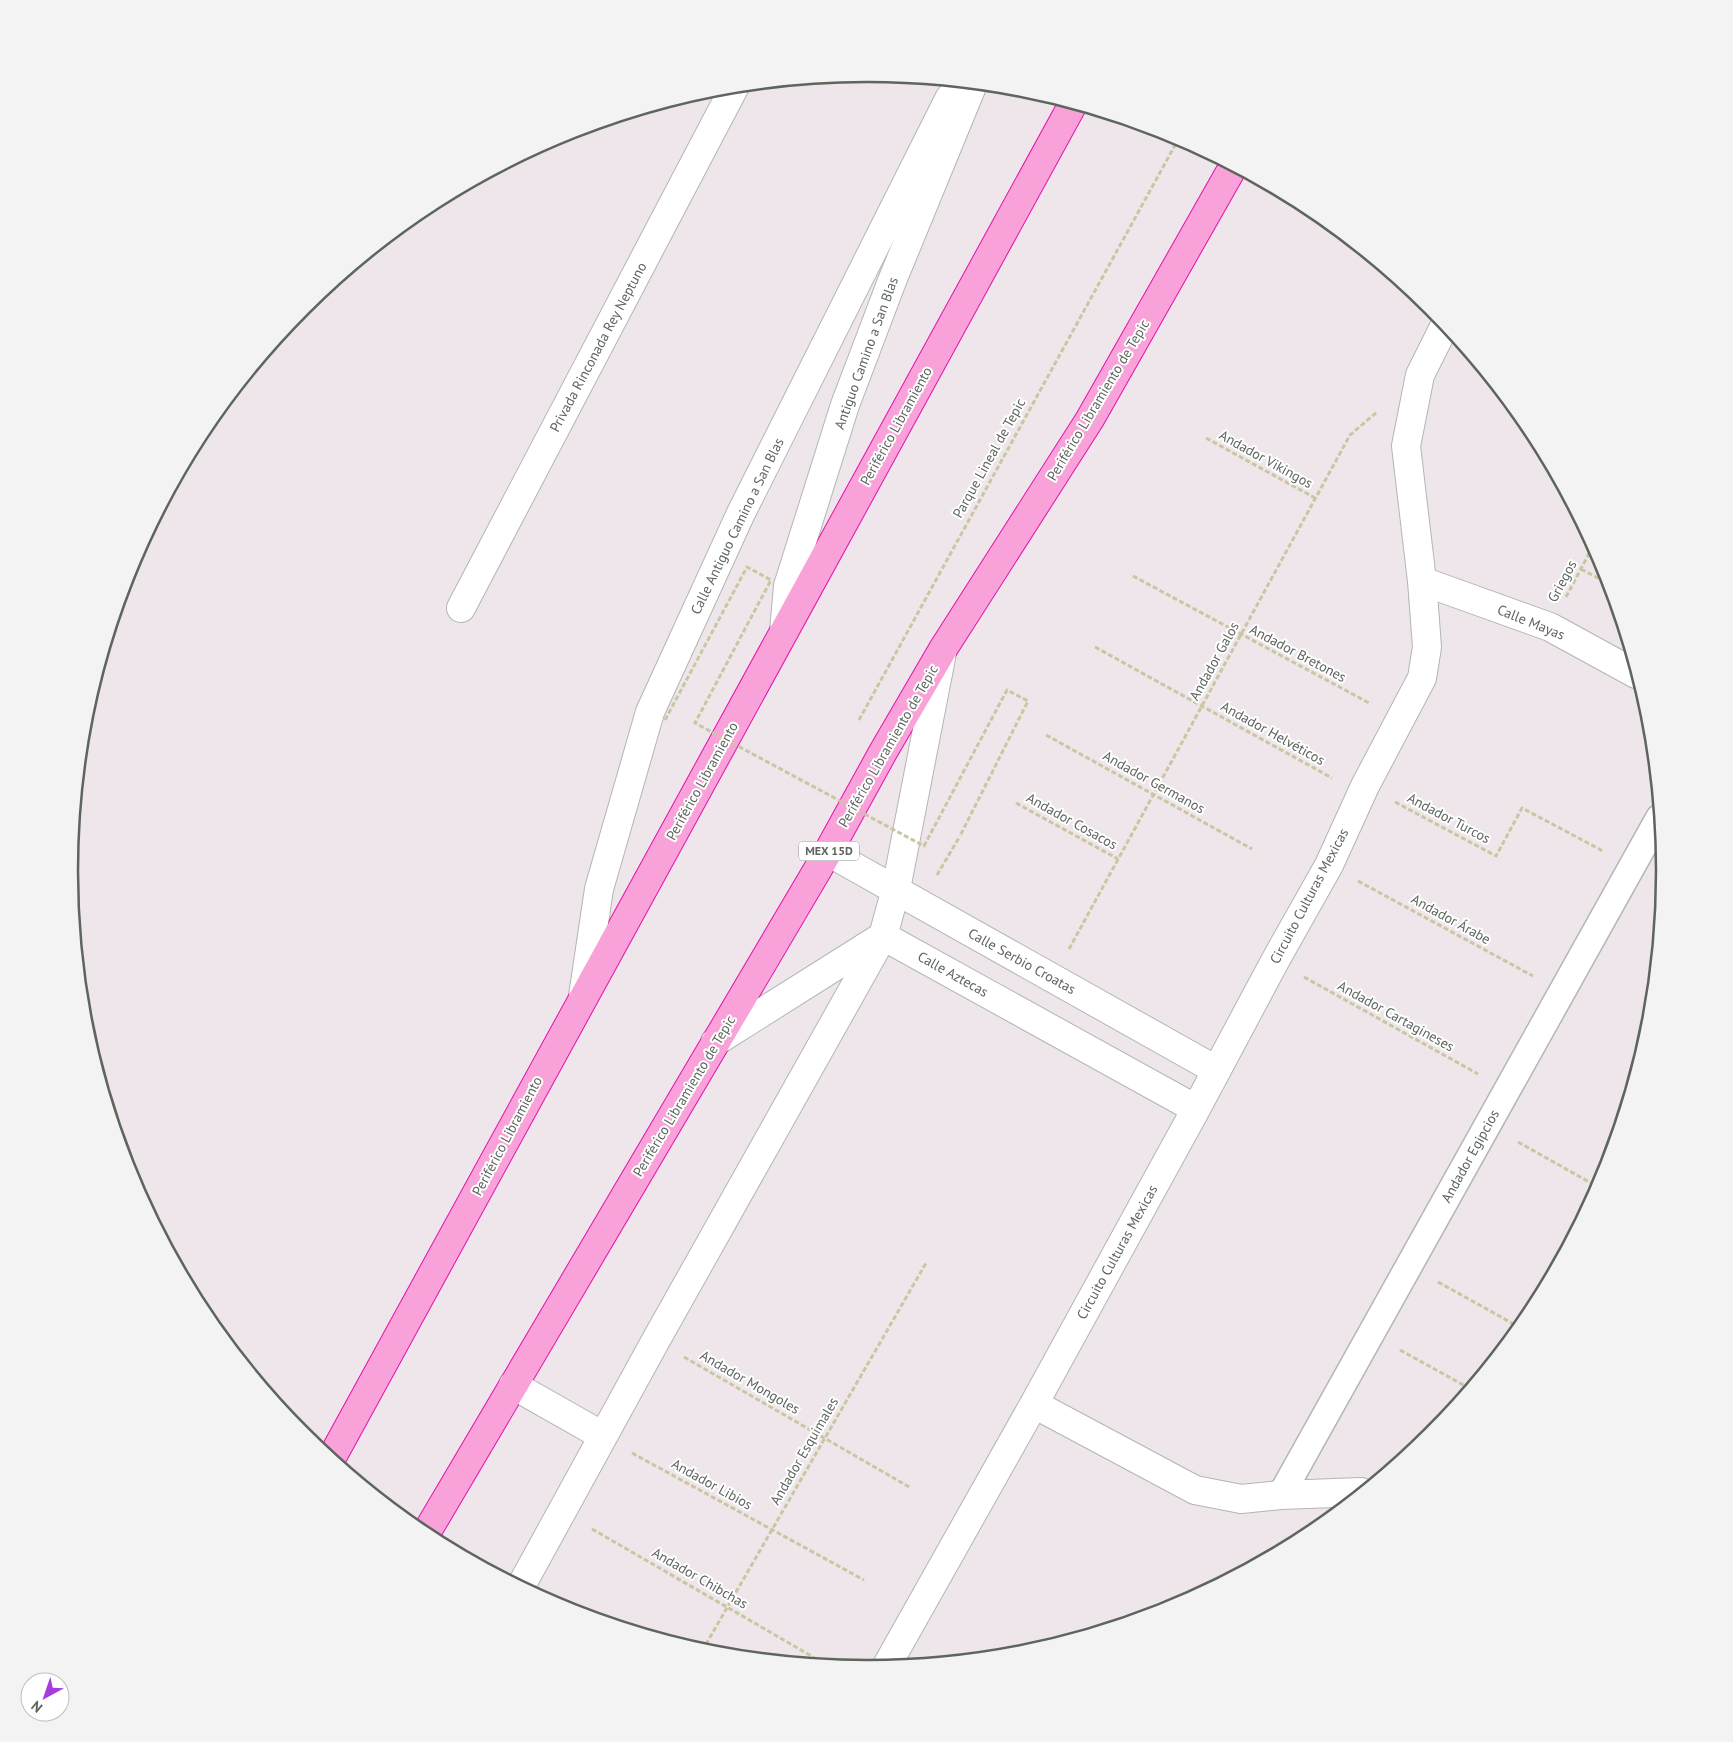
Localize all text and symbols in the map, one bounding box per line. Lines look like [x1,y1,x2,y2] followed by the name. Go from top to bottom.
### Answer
[546,259,650,435] street label: Privada Rinconada Rey Neptuno
[830,274,902,432] street label: Antiguo Camino a San Blas
[1043,316,1153,484] street label: Periférico Libramiento de Tepic
[856,364,936,488] street label: Periférico Libramiento
[949,395,1029,521] street label: Parque Lineal de Tepic
[1216,426,1316,492] street label: Andador Vikingos
[686,435,788,617] street label: Calle Antiguo Camino a San Blas
[1543,557,1581,605] street label: Griegos
[1495,600,1567,644] street label: Calle Mayas
[1185,619,1243,703] street label: Andador Galos
[1247,620,1349,686] street label: Andador Bretones
[834,661,942,831] street label: Periférico Libramiento de Tepic
[1218,697,1328,769] street label: Andador Helvéticos
[662,719,742,843] street label: Periférico Libramiento
[1100,747,1208,817] street label: Andador Germanos
[1023,789,1121,853] street label: Andador Cosacos
[1404,789,1494,847] street label: Andador Turcos
[1266,825,1352,967] street label: Circuito Culturas Mexicas
[799,841,859,860] road number: MEX 15D
[1408,890,1494,948] street label: Andador Árabe
[965,924,1079,998] street label: Calle Serbio Croatas
[914,947,992,1001] street label: Calle Aztecas
[1335,977,1457,1056] street label: Andador Cartagineses
[629,1012,739,1180] street label: Periférico Libramiento de Tepic
[468,1073,546,1199] street label: Periférico Libramiento
[1437,1106,1503,1206] street label: Andador Egipcios
[1073,1182,1162,1322] street label: Circuito Culturas Mexicas
[697,1346,803,1418] street label: Andador Mongoles
[766,1394,842,1508] street label: Andador Esquimales
[668,1454,756,1514] street label: Andador Libios
[649,1543,751,1613] street label: Andador Chibchas
[20,1672,70,1722] north arrow
[27,1697,46,1717] text: N

